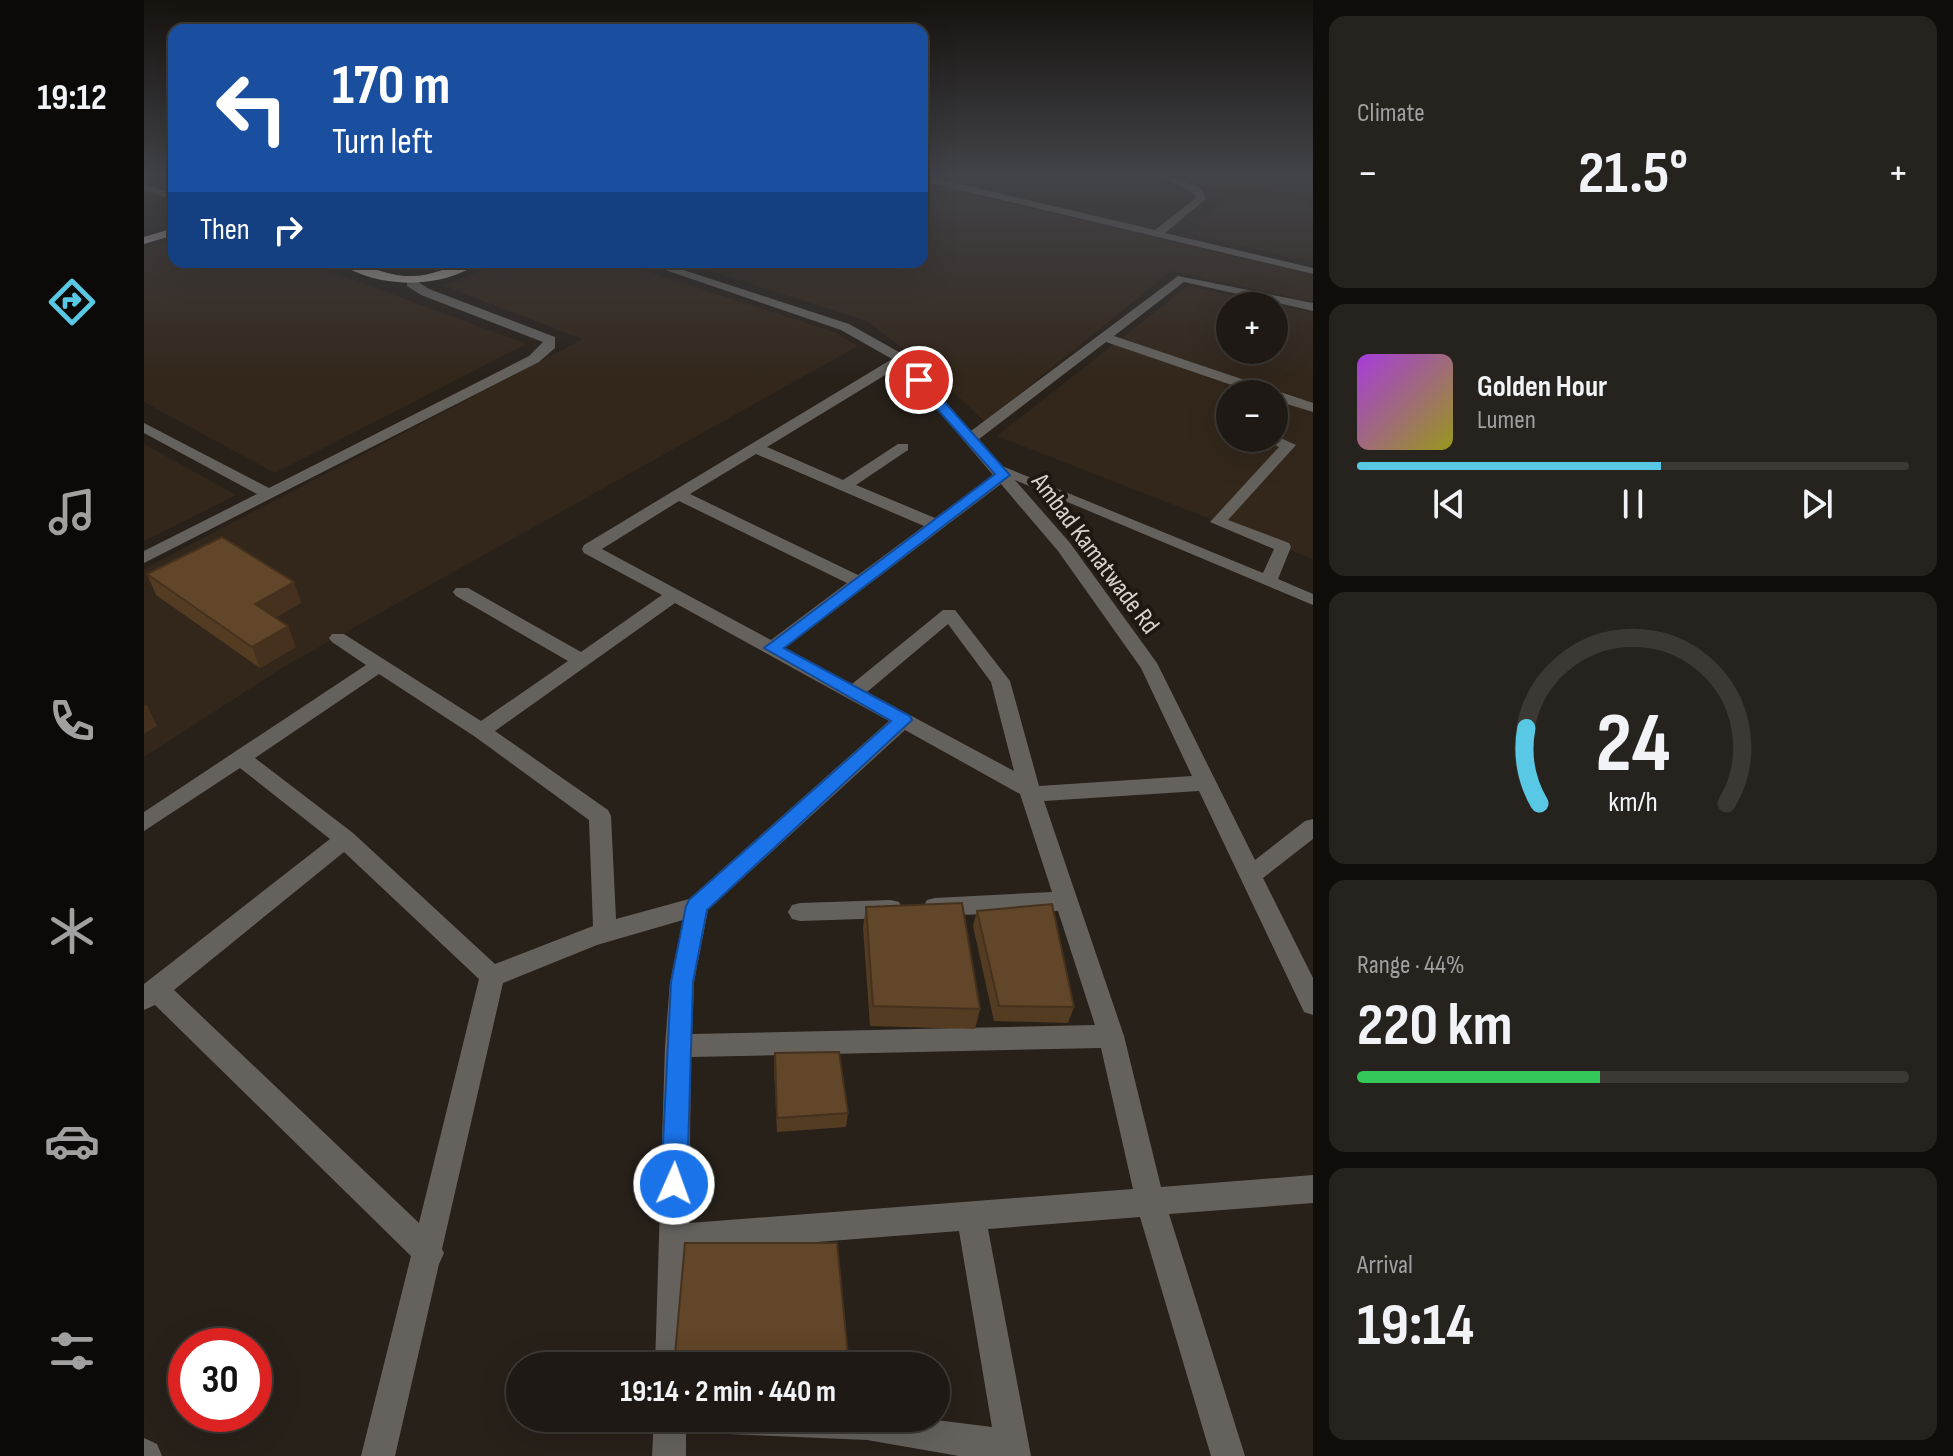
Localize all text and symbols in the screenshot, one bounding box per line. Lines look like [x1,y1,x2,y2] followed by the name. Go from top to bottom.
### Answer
[332,53,450,120] text: 170 m
[200,56,304,160] icon: left
[37,77,107,120] text: 19:12
[1357,98,1425,129] text: Climate
[332,121,433,164] text: Turn left
[1578,138,1688,210] text: 21.5°
[1357,147,1379,200] text: −
[1887,147,1909,200] text: +
[266,208,310,252] icon: right
[200,212,250,248] text: Then
[44,274,100,330] icon: directions
[1216,292,1288,452] map controls
[1216,292,1288,364] button: +
[885,346,953,414] pin
[897,358,941,402] icon: arrive
[1477,369,1607,405] text: Golden Hour
[1216,380,1288,452] button: −
[1477,405,1536,436] text: Lumen
[1024,467,1165,640] street label: Ambad Kamatwade Rd
[1427,482,1471,526] icon: previous
[1611,482,1655,526] icon: pause
[1795,482,1839,526] icon: next
[44,484,100,540] icon: music
[44,693,100,749] icon: phone
[1596,695,1670,795] text: 24
[1608,785,1658,820] text: km/h
[44,903,100,959] icon: climate
[1357,950,1465,981] text: Range · 44%
[1357,990,1513,1062] text: 220 km
[44,1113,100,1169] icon: car
[632,1142,716,1226] position arrow
[1357,1250,1413,1281] text: Arrival
[1357,1290,1474,1362] text: 19:14
[44,1323,100,1379] icon: filters
[168,1328,272,1432] speed limit sign: 30
[620,1374,836,1410] text: 19:14 · 2 min · 440 m

